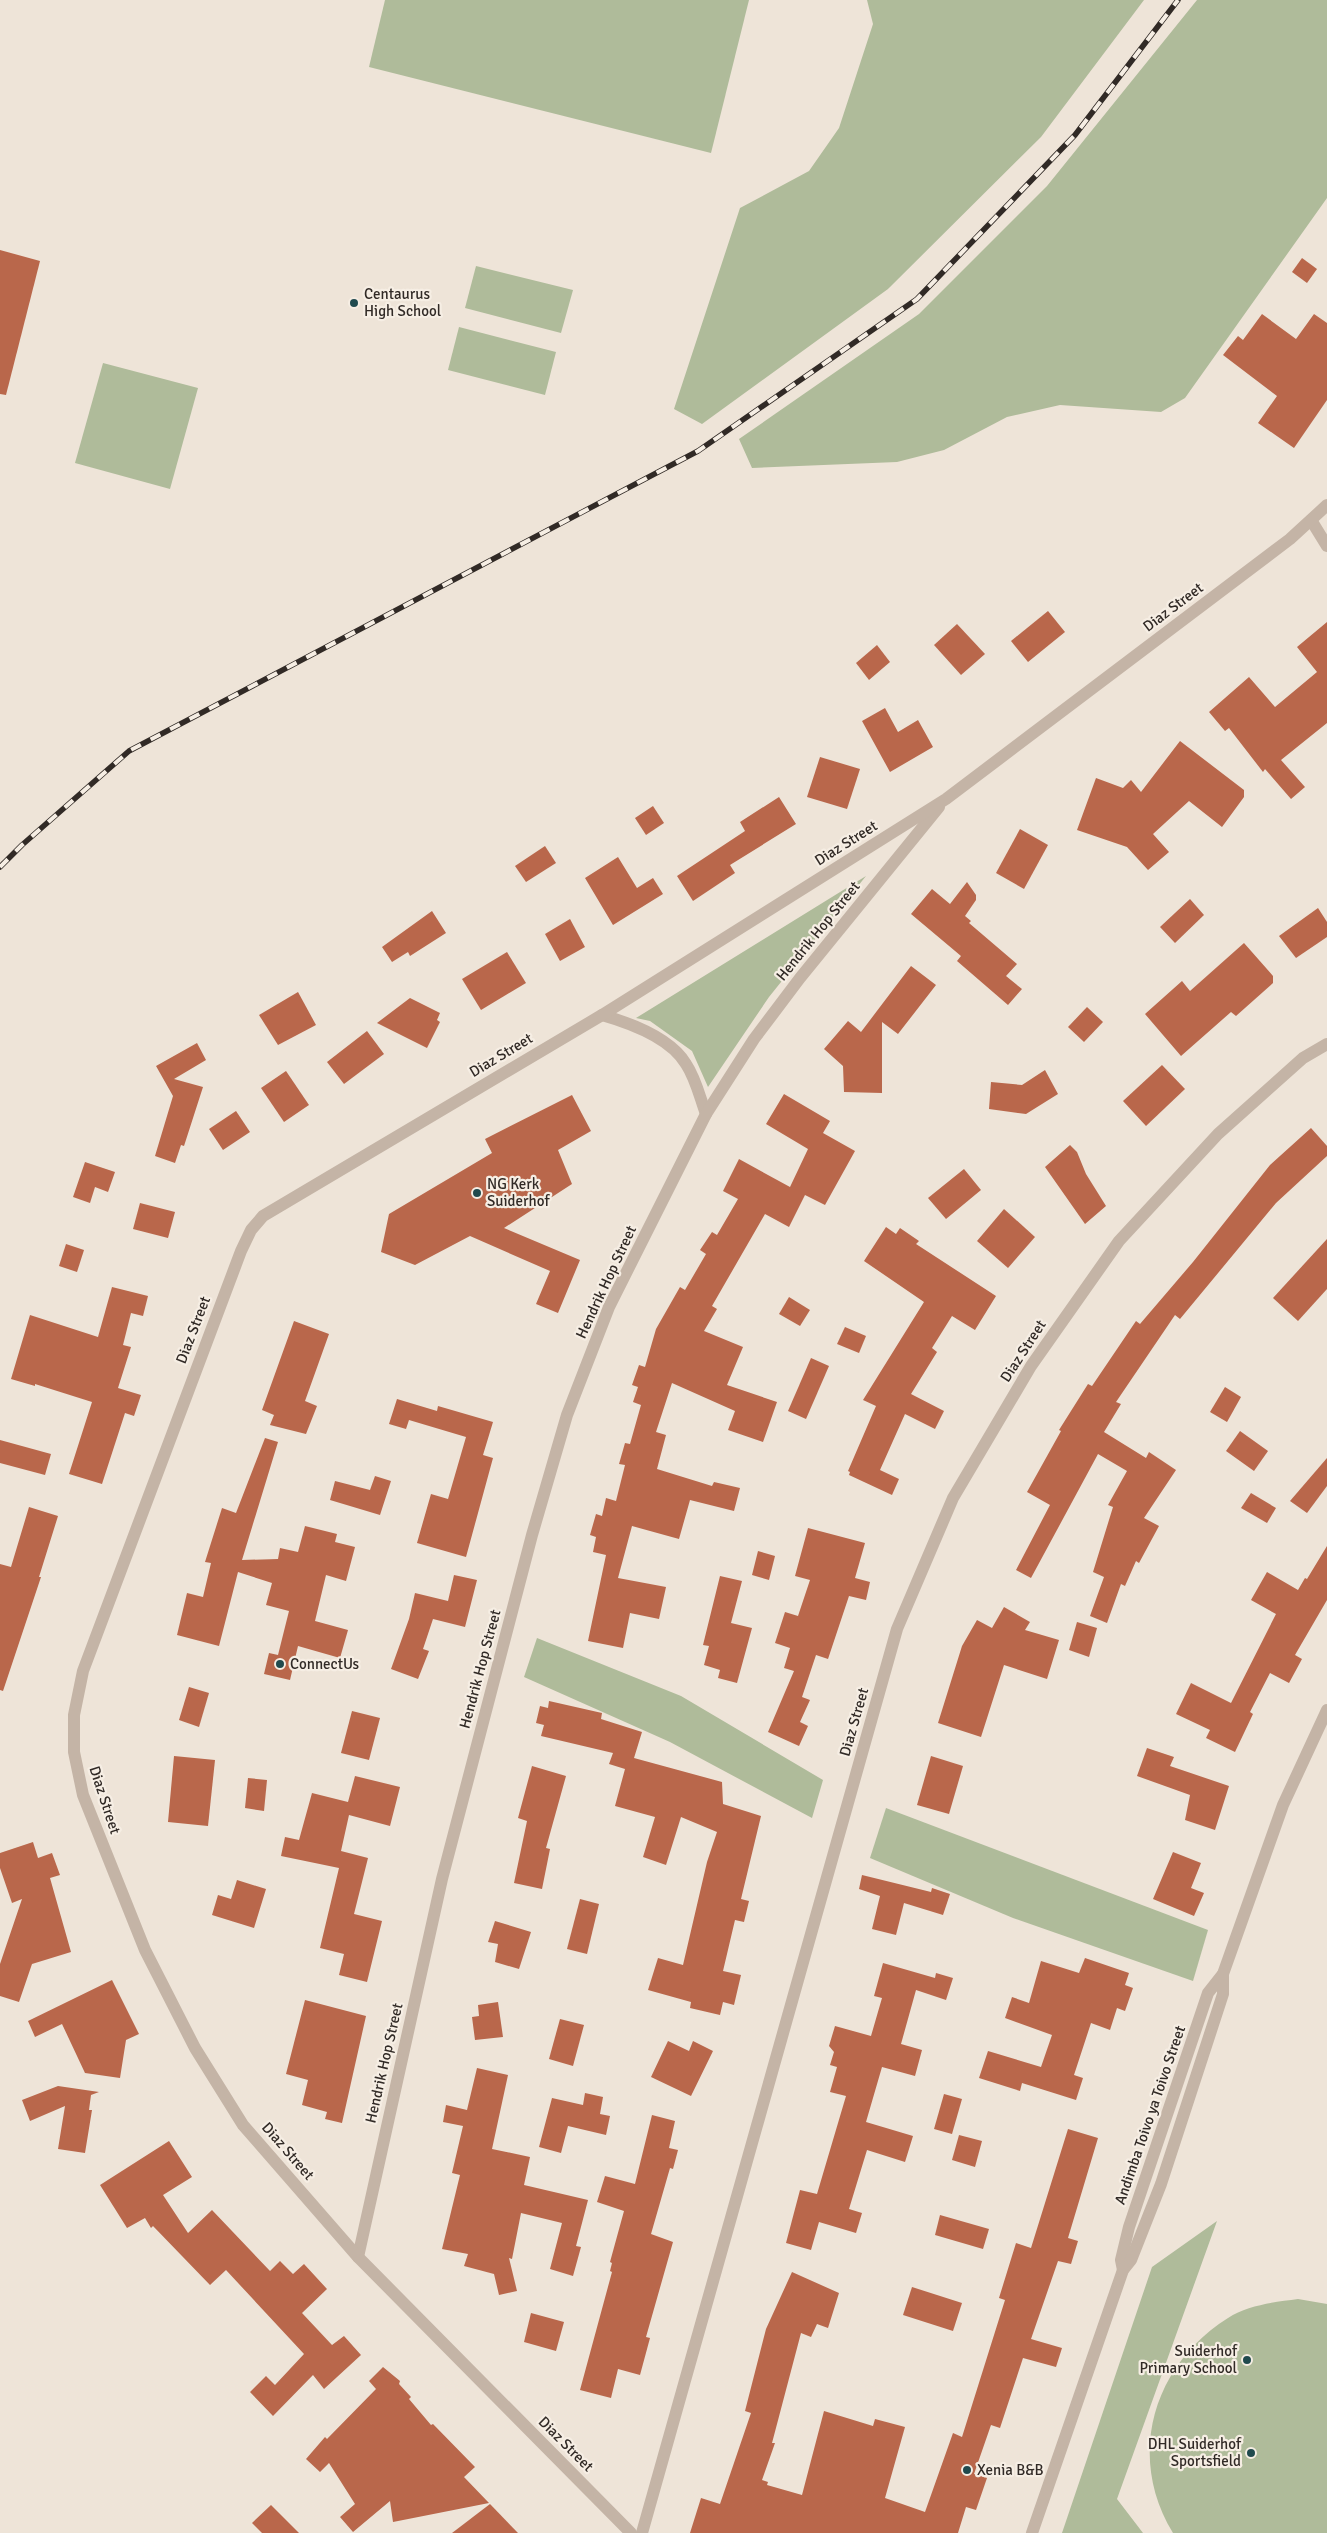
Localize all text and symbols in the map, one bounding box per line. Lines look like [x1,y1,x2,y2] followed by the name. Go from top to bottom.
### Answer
[364,285,441,320] place label: Centaurus High School
[348,297,360,309] marker: Centaurus High School
[1139,579,1207,635] street label: Diaz Street
[811,817,881,869] street label: Diaz Street
[772,878,864,984] street label: Hendrik Hop Street
[466,1029,536,1081] street label: Diaz Street
[487,1175,550,1210] place label: NG Kerk Suiderhof
[471,1187,483,1199] marker: NG Kerk Suiderhof
[572,1223,640,1341] street label: Hendrik Hop Street
[172,1294,214,1366] street label: Diaz Street
[996,1317,1050,1385] street label: Diaz Street
[455,1607,505,1731] street label: Hendrik Hop Street
[290,1655,360,1673] place label: ConnectUs
[274,1658,286,1670] marker: ConnectUs
[836,1686,872,1758] street label: Diaz Street
[86,1764,124,1836] street label: Diaz Street
[361,2001,407,2125] street label: Hendrik Hop Street
[1111,2023,1189,2207] street label: Andimba Toivo ya Toivo Street
[258,2118,318,2184] street label: Diaz Street
[1140,2342,1238,2377] place label: Suiderhof Primary School
[1241,2354,1253,2366] marker: Suiderhof Primary School
[535,2413,597,2475] street label: Diaz Street
[1148,2435,1242,2470] place label: DHL Suiderhof Sportsfield
[1245,2447,1257,2459] marker: DHL Suiderhof Sportsfield
[977,2461,1044,2479] place label: Xenia B&B
[961,2464,973,2476] marker: Xenia B&B

